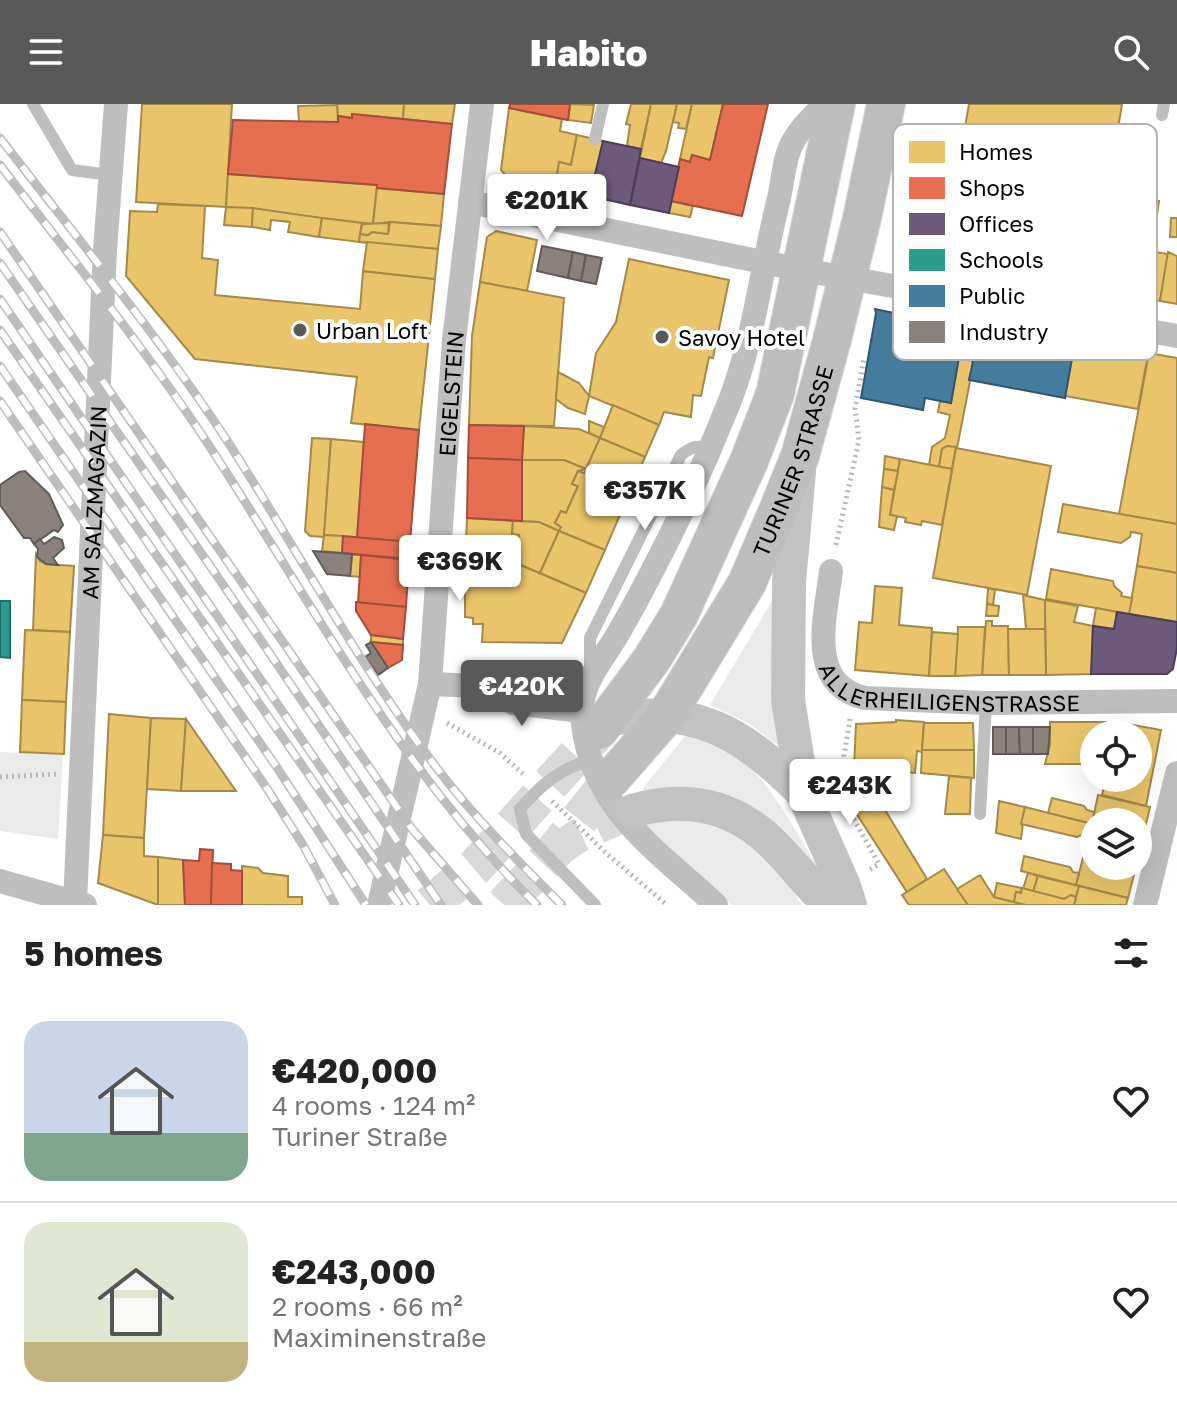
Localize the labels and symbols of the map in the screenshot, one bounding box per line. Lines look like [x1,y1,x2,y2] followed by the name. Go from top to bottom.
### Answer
[893,124,1157,360] legend
[959,138,1033,165] text: Homes
[491,174,603,242] pin: €201K
[959,174,1025,201] text: Shops
[959,210,1034,237] text: Offices
[959,246,1044,273] text: Schools
[959,282,1025,309] text: Public
[316,317,428,344] place label: Urban Loft
[959,318,1048,345] text: Industry
[291,321,309,339] marker: Urban Loft
[678,324,805,351] place label: Savoy Hotel
[653,328,671,346] marker: Savoy Hotel
[432,329,469,457] street label: EIGELSTEIN
[746,362,838,561] street label: TURINER STRASSE
[75,405,111,600] street label: AM SALZMAGAZIN
[589,464,701,532] pin: €357K
[404,535,516,603] pin: €369K
[814,658,1080,717] street label: ALLERHEILIGENSTRASSE
[466,660,578,728] pin: €420K
[794,759,906,827] pin: €243K

